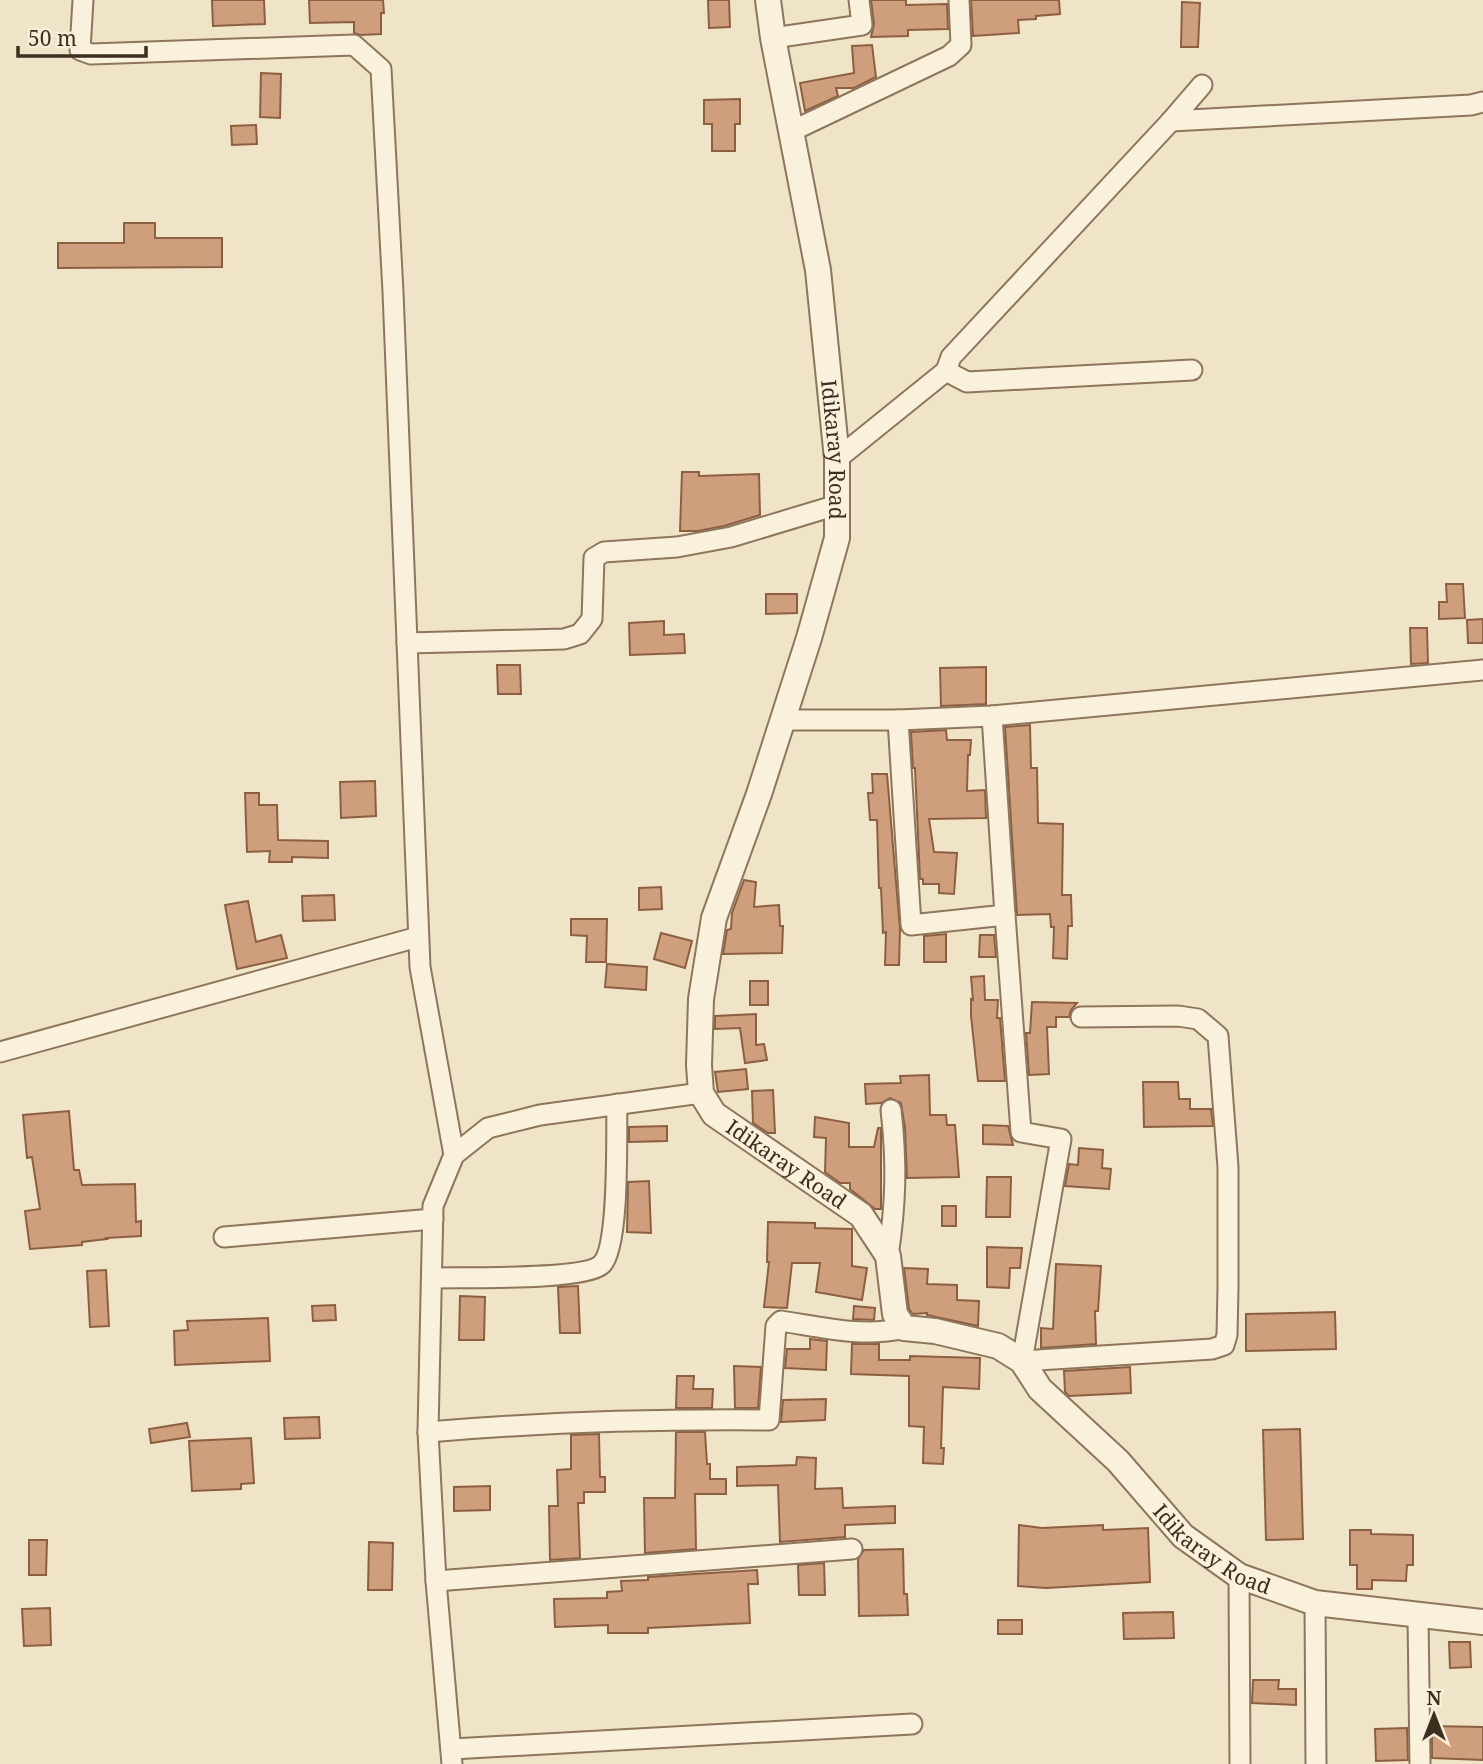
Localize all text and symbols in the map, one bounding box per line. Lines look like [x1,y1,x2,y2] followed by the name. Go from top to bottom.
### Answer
[18,14,145,58] scale bar
[28,24,77,52] text: 50 m
[815,378,851,520] street label: Idikaray Road
[721,1113,852,1215] street label: Idikaray Road
[1147,1498,1275,1600] street label: Idikaray Road
[1399,1680,1469,1750] north arrow
[1427,1685,1442,1711] text: N

